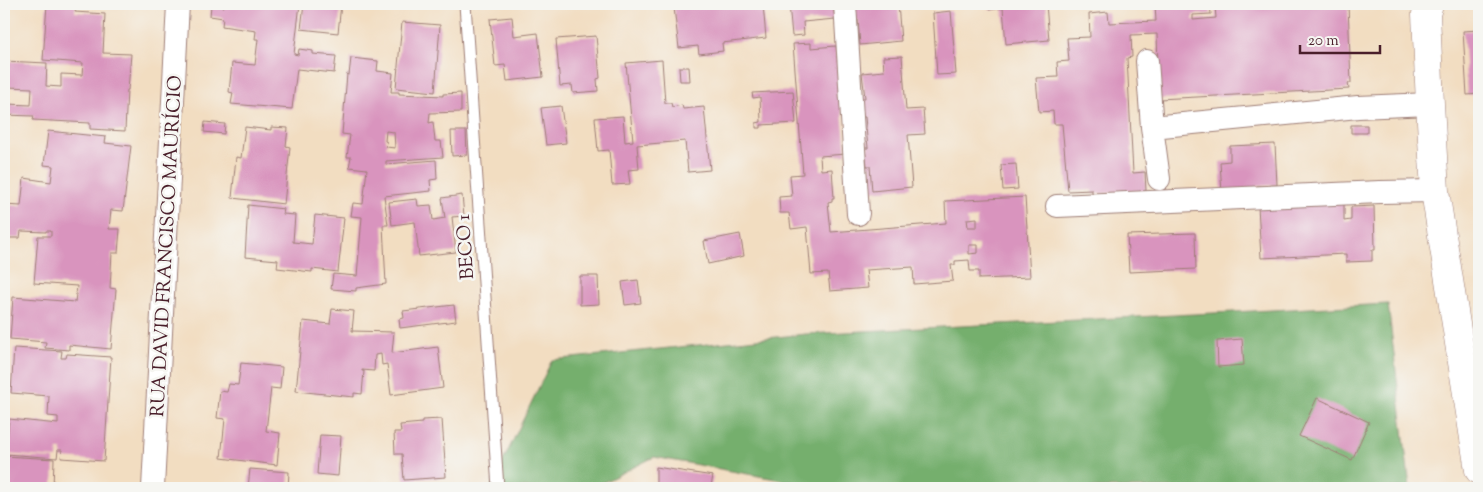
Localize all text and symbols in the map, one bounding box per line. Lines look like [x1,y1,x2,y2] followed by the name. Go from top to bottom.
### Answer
[1300,22,1380,54] scale bar
[1308,31,1339,52] text: 20 m
[145,75,190,418] street label: RUA DAVID FRANCISCO MAURÍCIO
[451,213,482,280] street label: BECO 1

